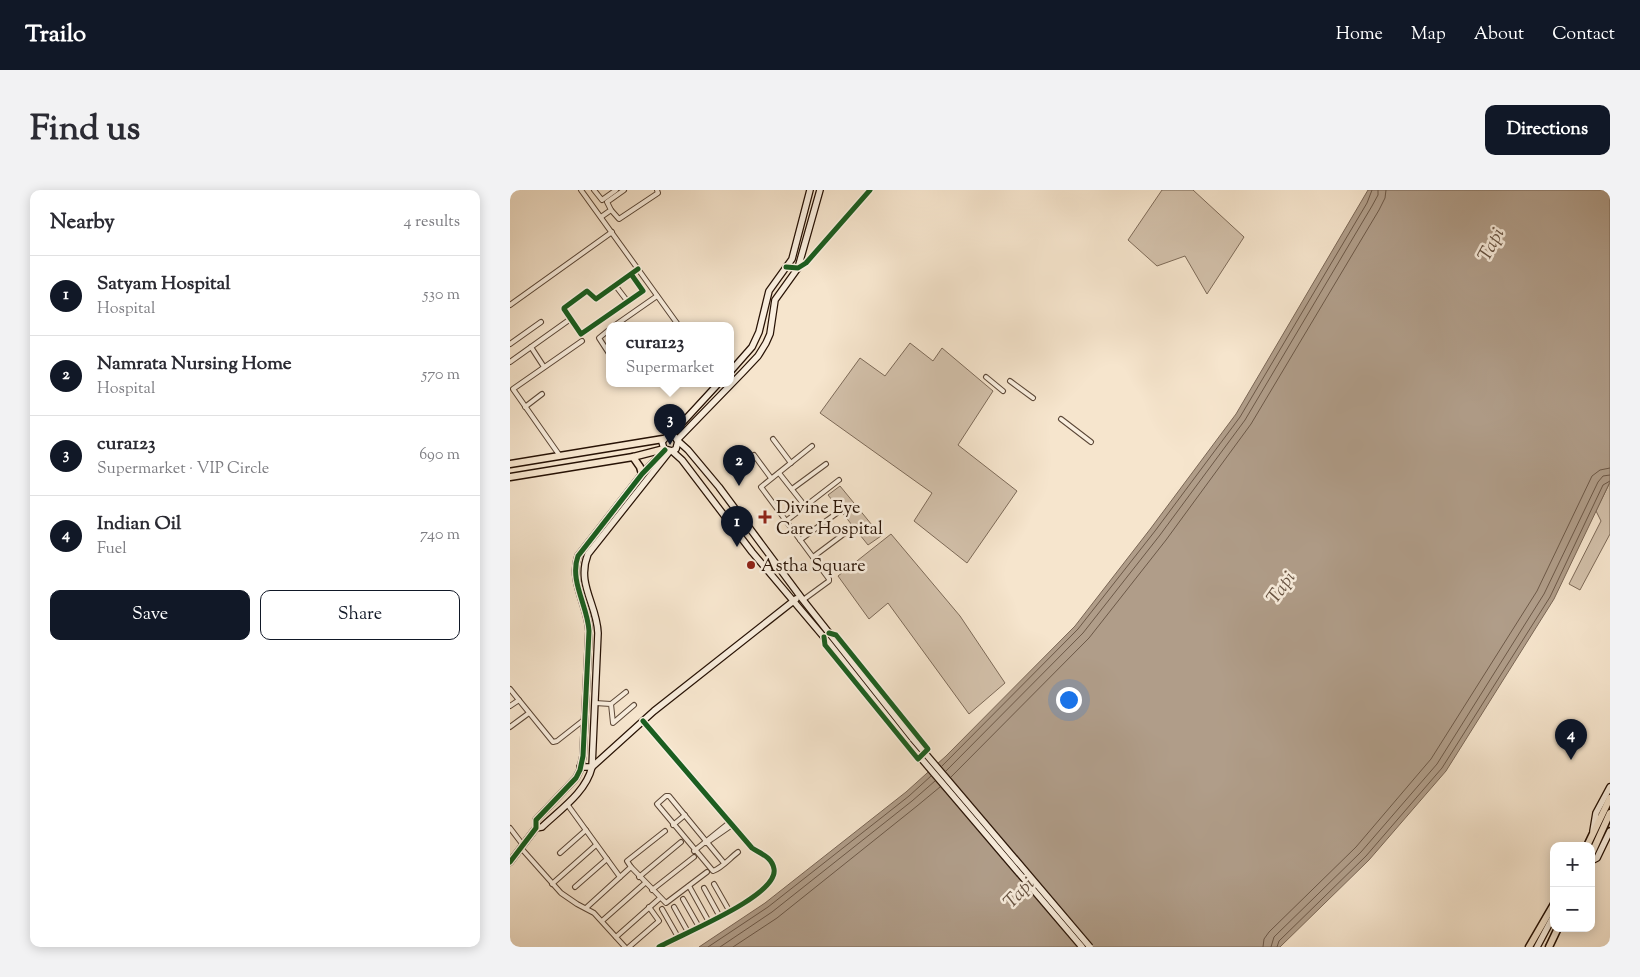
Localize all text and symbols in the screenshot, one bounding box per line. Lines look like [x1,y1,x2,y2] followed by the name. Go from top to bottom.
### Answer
[25,18,86,52] text: Trailo
[1336,22,1383,48] text: Home
[1411,22,1446,48] text: Map
[1474,22,1524,48] text: About
[1552,22,1615,48] text: Contact
[30,105,140,156] text: Find us
[1485,105,1610,155] button: Directions
[50,208,115,238] text: Nearby
[404,211,460,234] text: 4 results
[1472,223,1512,267] water label: Tapi
[97,271,231,298] text: Satyam Hospital
[63,284,69,307] text: 1
[423,284,460,307] text: 530 m
[97,298,155,321] text: Hospital
[606,322,734,387] popup
[626,330,684,357] text: cura123
[97,351,292,378] text: Namrata Nursing Home
[626,357,714,380] text: Supermarket
[62,364,70,387] text: 2
[422,364,460,387] text: 570 m
[97,378,155,401] text: Hospital
[654,404,686,445] pin: 3
[97,431,155,458] text: cura123
[63,444,69,467] text: 3
[419,444,460,467] text: 690 m
[723,445,755,486] pin: 2
[97,458,269,481] text: Supermarket · VIP Circle
[776,496,883,543] place label: Divine Eye Care Hospital
[721,506,753,547] pin: 1
[758,510,772,524] marker: Divine Eye Care Hospital
[97,511,181,538] text: Indian Oil
[62,524,70,547] text: 4
[420,524,460,547] text: 740 m
[97,538,127,561] text: Fuel
[761,554,866,580] place label: Astha Square
[745,559,757,571] marker: Astha Square
[1261,566,1303,610] water label: Tapi
[50,590,250,640] button: Save
[260,590,460,640] button: Share
[1056,687,1082,713] your location
[1555,719,1587,760] pin: 4
[1550,842,1595,932] map controls
[1550,842,1595,887] button: +
[998,872,1042,916] water label: Tapi
[1550,887,1595,932] button: −

